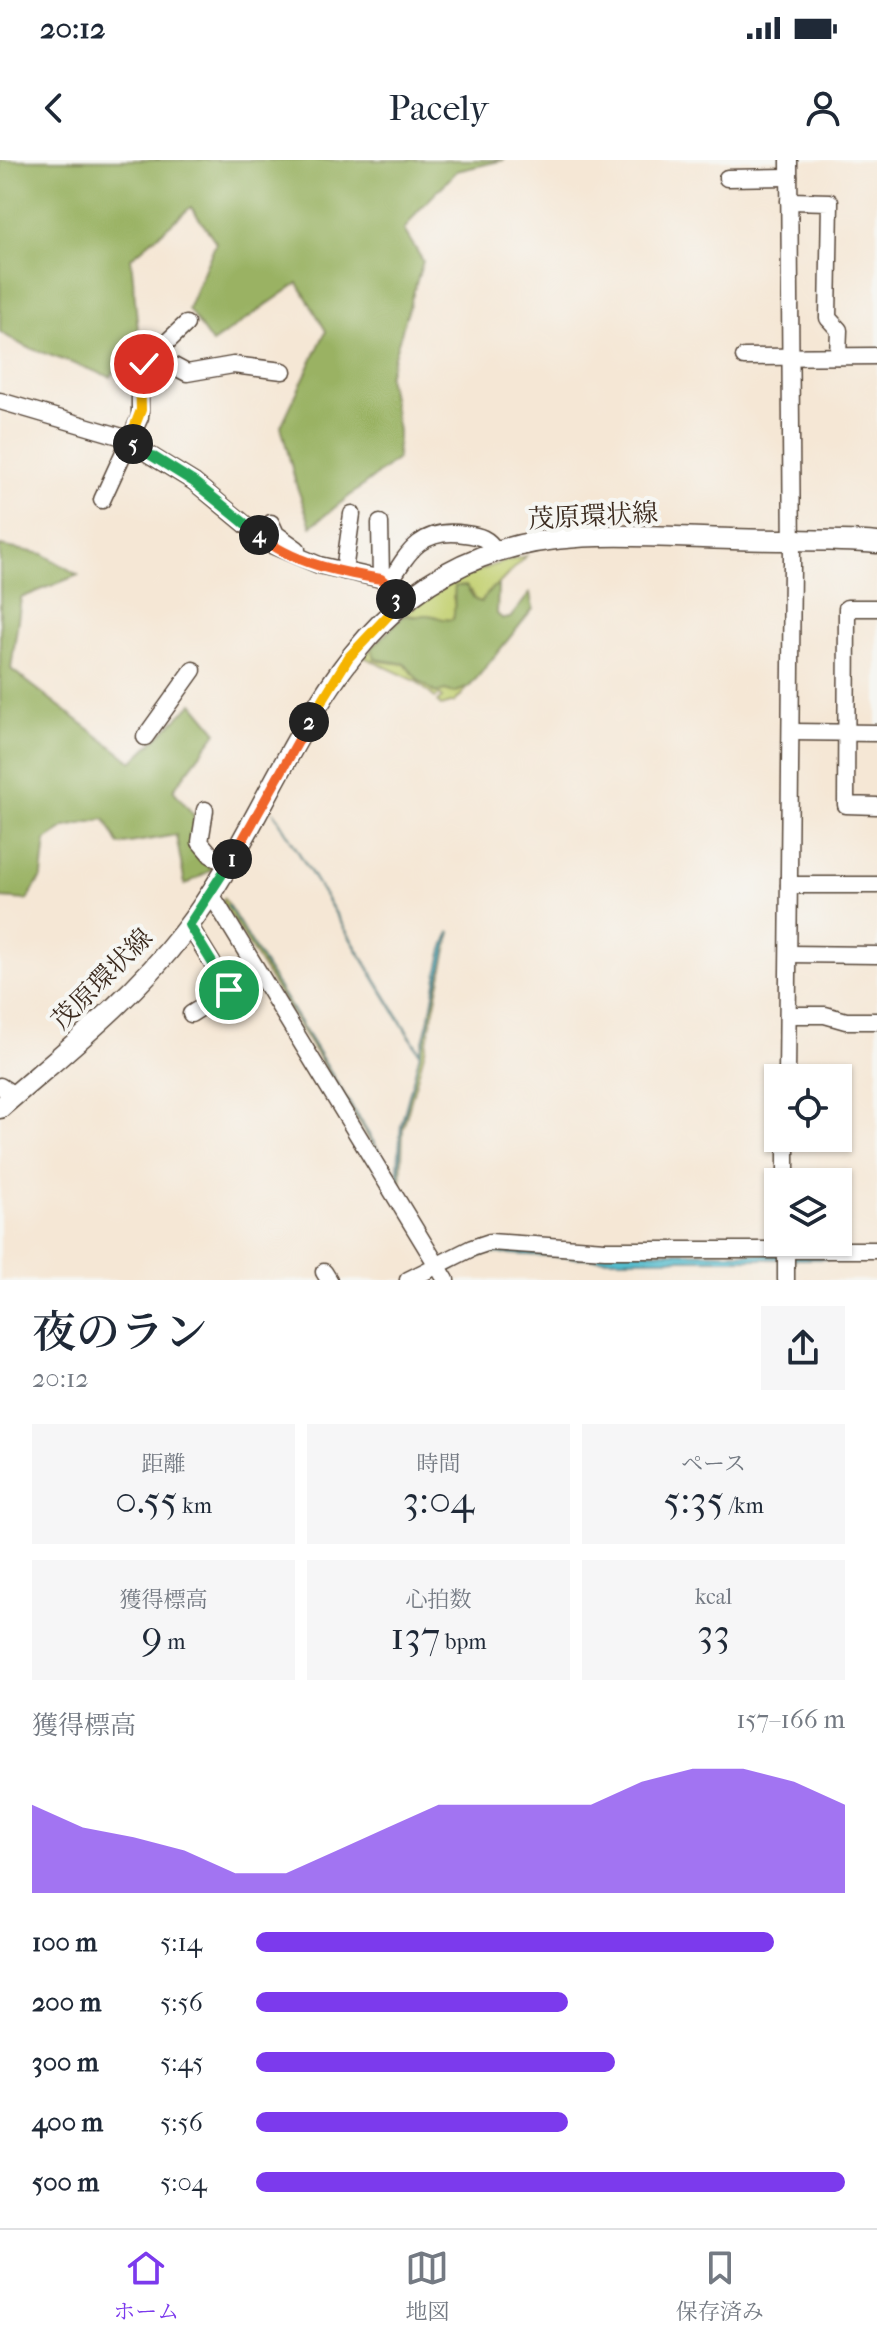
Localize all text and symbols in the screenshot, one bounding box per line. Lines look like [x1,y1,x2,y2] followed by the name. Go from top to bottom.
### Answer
[40,11,105,46] text: 20:12
[32,86,76,130] icon: back
[801,86,845,130] icon: person
[389,87,488,129] text: Pacely
[110,330,178,398] pin
[122,342,166,386] icon: check
[113,424,153,464] pin: 5
[128,431,138,457] text: 5
[527,497,659,535] street label: 茂原環状線
[239,515,279,555] pin: 4
[253,522,266,548] text: 4
[376,579,416,619] pin: 3
[391,586,401,612] text: 3
[289,702,329,742] pin: 2
[303,709,315,735] text: 2
[212,839,252,879] pin: 1
[228,846,236,872] text: 1
[45,922,159,1036] street label: 茂原環状線
[195,956,263,1024] pin
[207,968,251,1012] icon: arrive
[764,1064,852,1256] map controls
[764,1064,852,1152] button: locate
[764,1168,852,1256] button: layers
[761,1306,845,1390] button: share
[32,1307,208,1358] text: 夜のラン
[32,1363,89,1394] text: 20:12
[141,1451,186,1477] text: 距離
[416,1451,461,1477] text: 時間
[681,1451,746,1477] text: ペース
[115,1477,178,1523] text: 0.55
[403,1477,474,1523] text: 3:04
[663,1477,724,1523] text: 5:35
[178,1493,212,1519] text: km
[724,1493,764,1519] text: /km
[695,1584,732,1610] text: kcal
[119,1587,208,1613] text: 獲得標高
[405,1587,472,1613] text: 心拍数
[697,1610,730,1656] text: 33
[142,1613,162,1659] text: 9
[390,1613,440,1659] text: 137
[162,1629,186,1655] text: m
[440,1629,487,1655] text: bpm
[736,1704,845,1735] text: 157–166 m
[32,1710,136,1741] text: 獲得標高
[32,1927,97,1958] text: 100 m
[160,1927,202,1958] text: 5:14
[32,1987,101,2018] text: 200 m
[160,1987,203,2018] text: 5:56
[32,2047,99,2078] text: 300 m
[160,2047,203,2078] text: 5:45
[32,2107,103,2138] text: 400 m
[160,2107,203,2138] text: 5:56
[32,2167,99,2198] text: 500 m
[160,2167,207,2198] text: 5:04
[113,2246,179,2325] tab: ホーム
[405,2246,450,2325] tab: 地図
[676,2246,764,2325] tab: 保存済み

